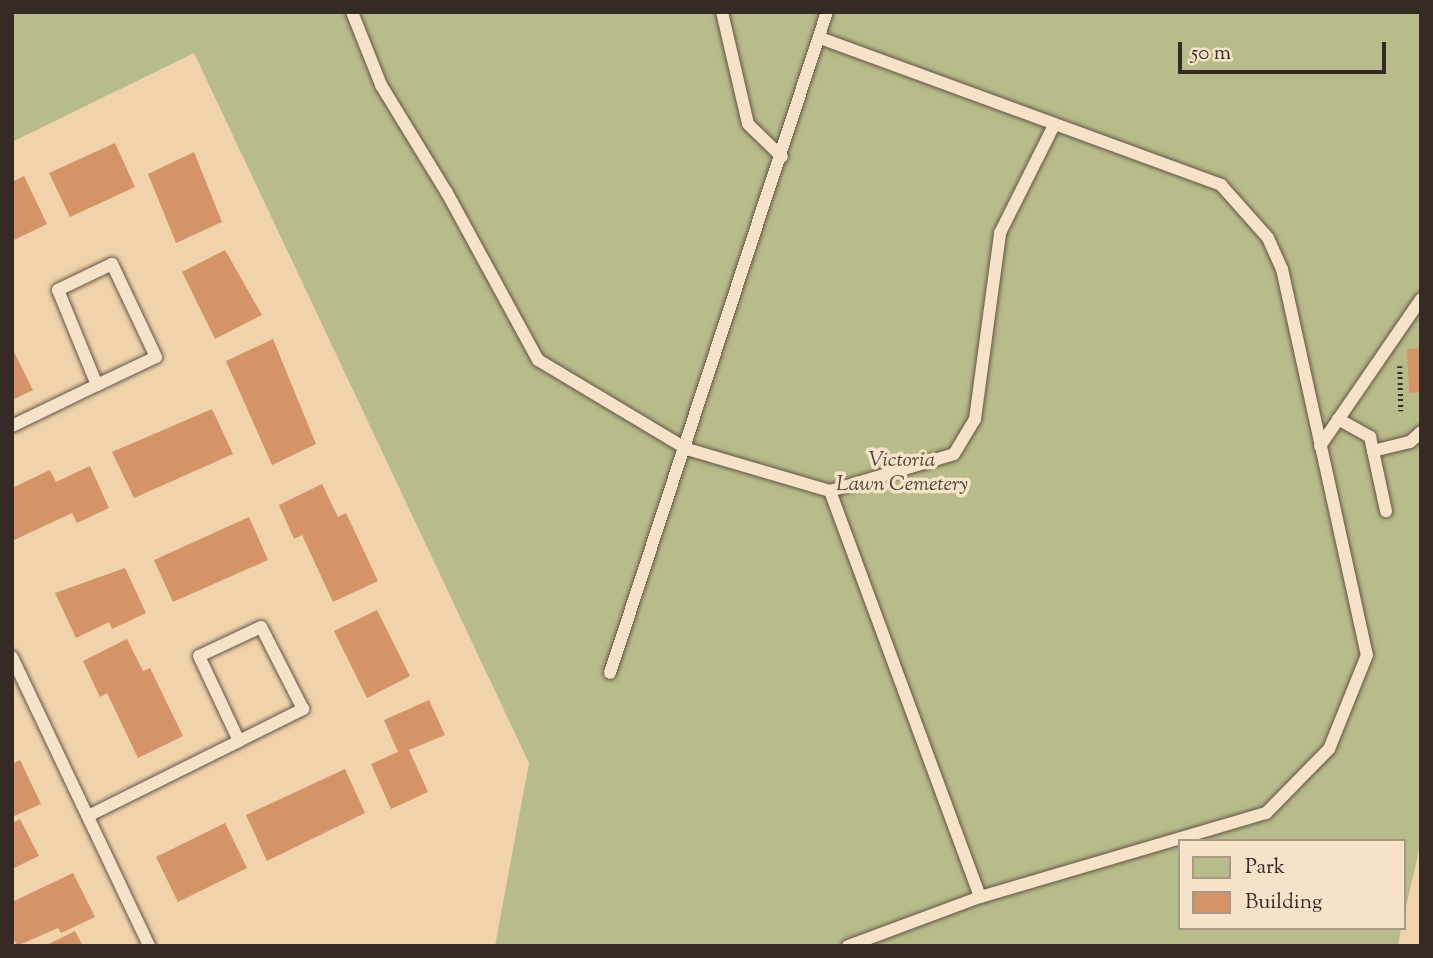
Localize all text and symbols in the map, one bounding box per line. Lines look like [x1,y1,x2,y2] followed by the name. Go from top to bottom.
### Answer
[1181,28,1389,72] scale bar
[1191,39,1231,69] text: 50 m
[836,448,968,498] park label: Victoria Lawn Cemetery
[1178,839,1405,930] legend
[1245,853,1285,883] text: Park
[1245,888,1322,918] text: Building

